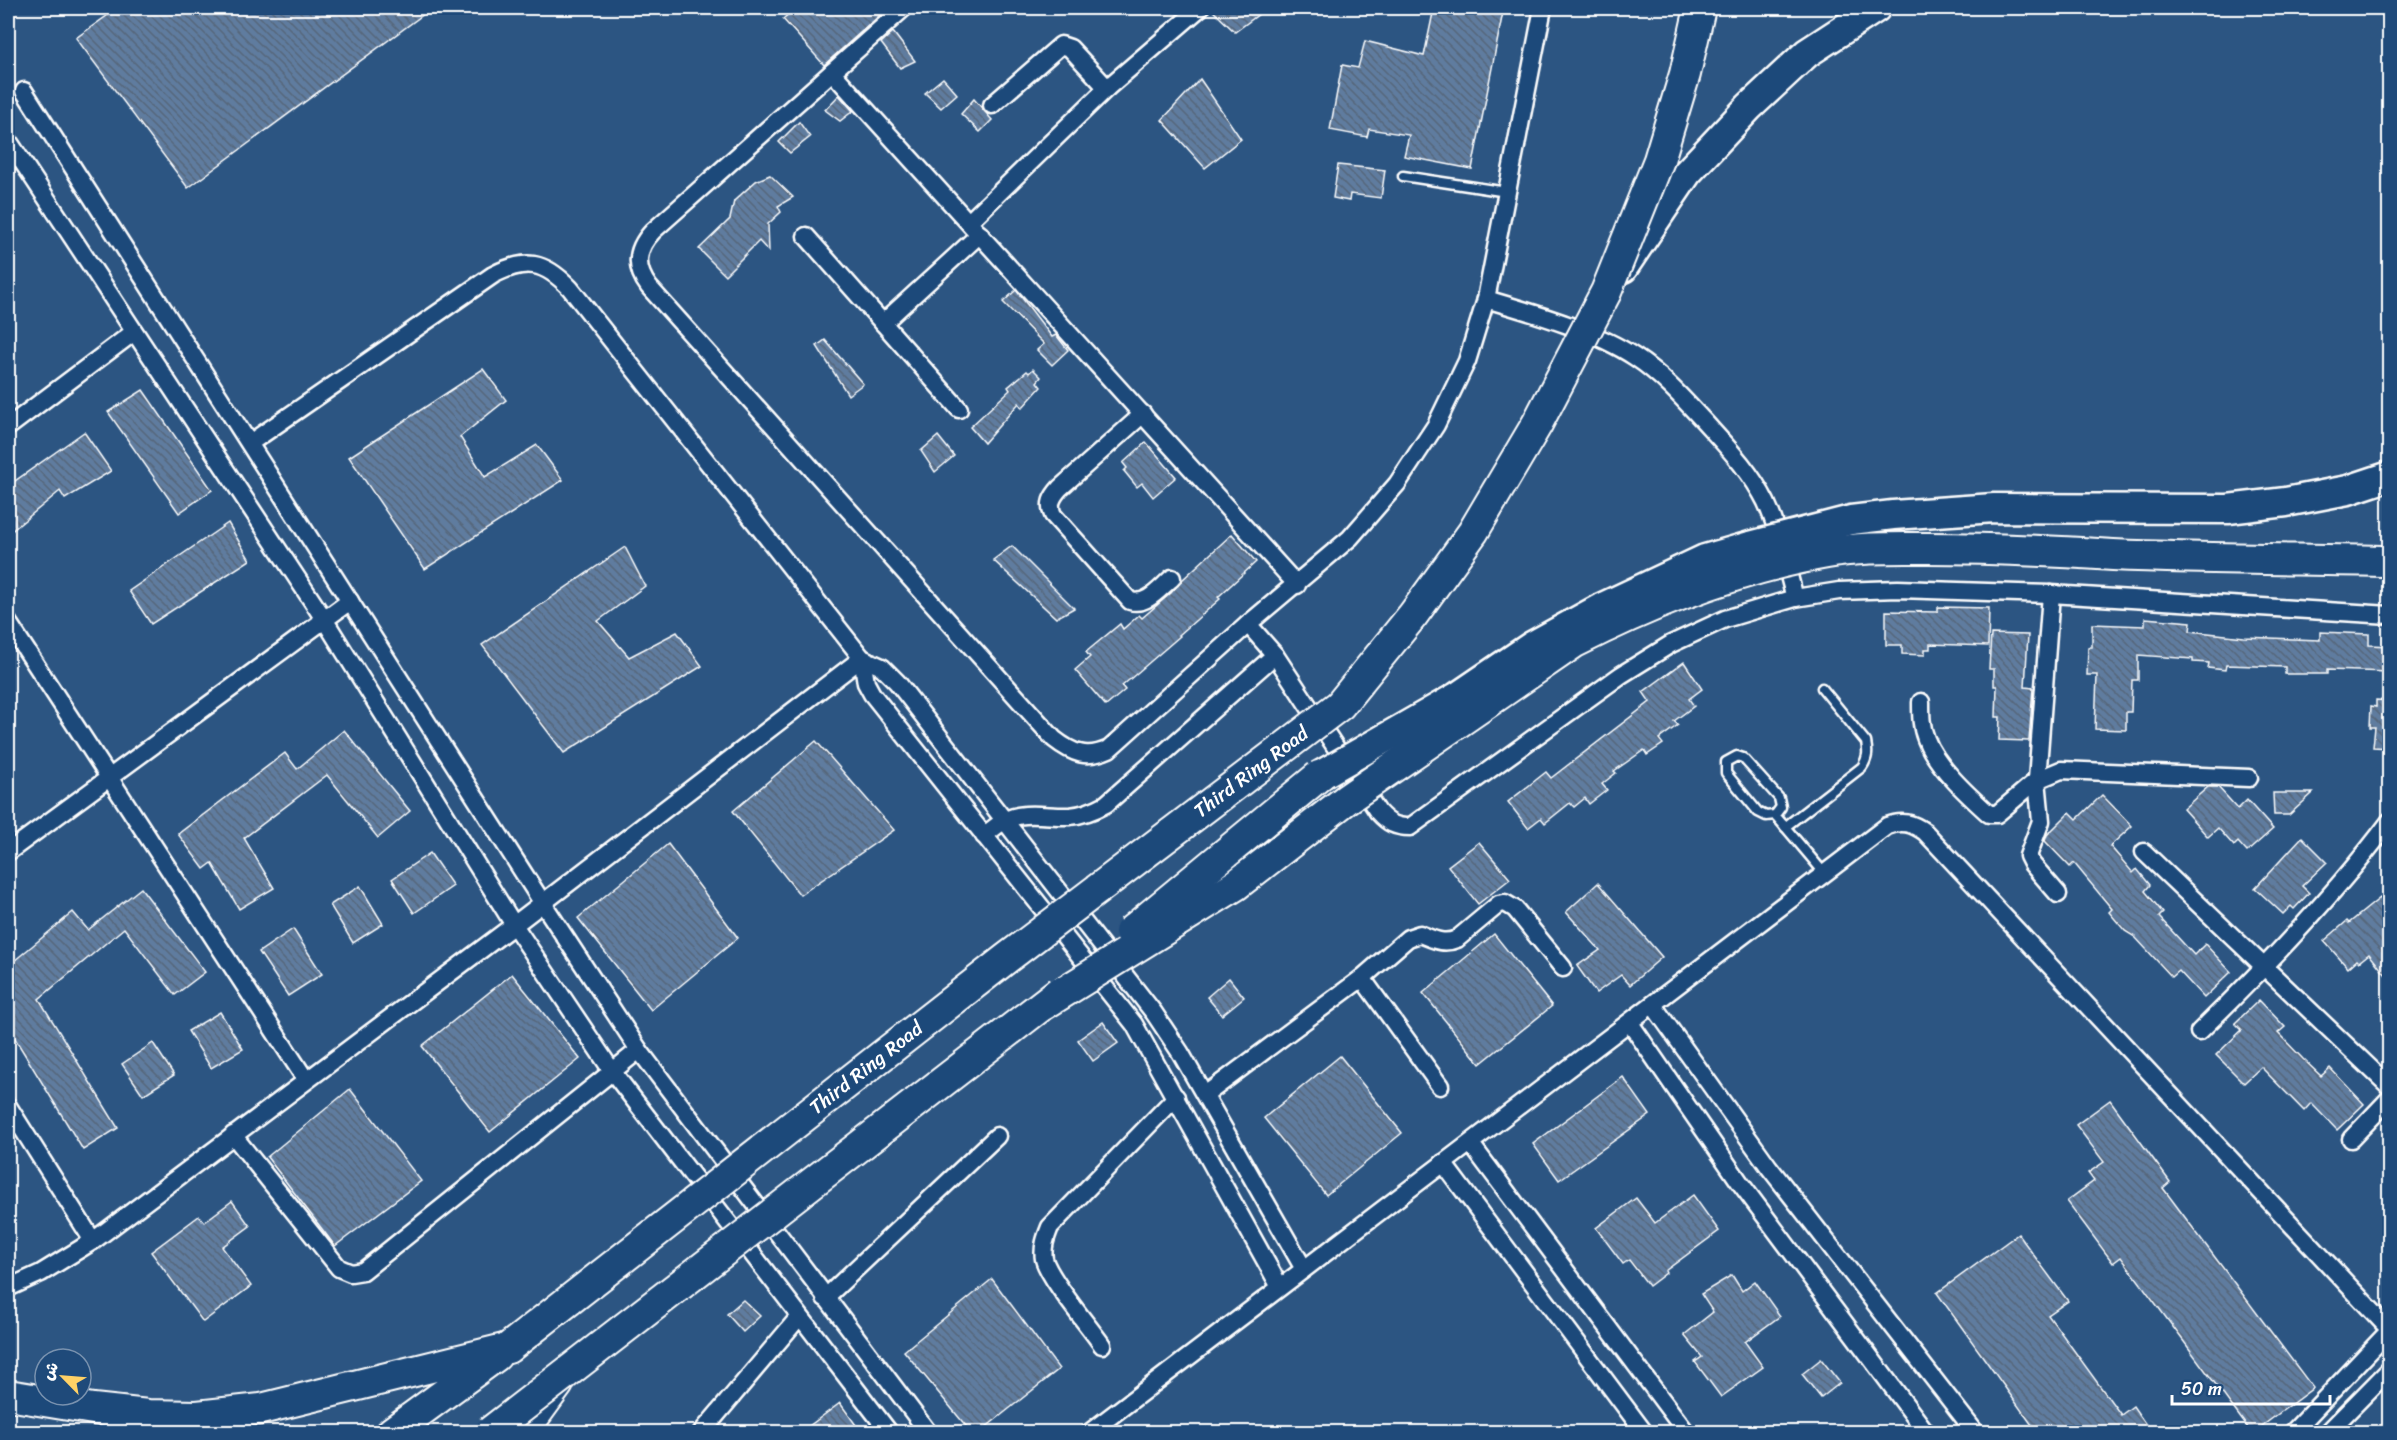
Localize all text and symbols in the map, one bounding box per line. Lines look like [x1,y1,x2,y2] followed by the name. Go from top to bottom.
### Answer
[1186,716,1317,827] street label: Third Ring Road
[801,1011,932,1124] street label: Third Ring Road
[33,1347,93,1407] north arrow
[33,1357,67,1385] text: ش
[2172,1368,2330,1406] scale bar
[2181,1373,2222,1405] text: 50 m

